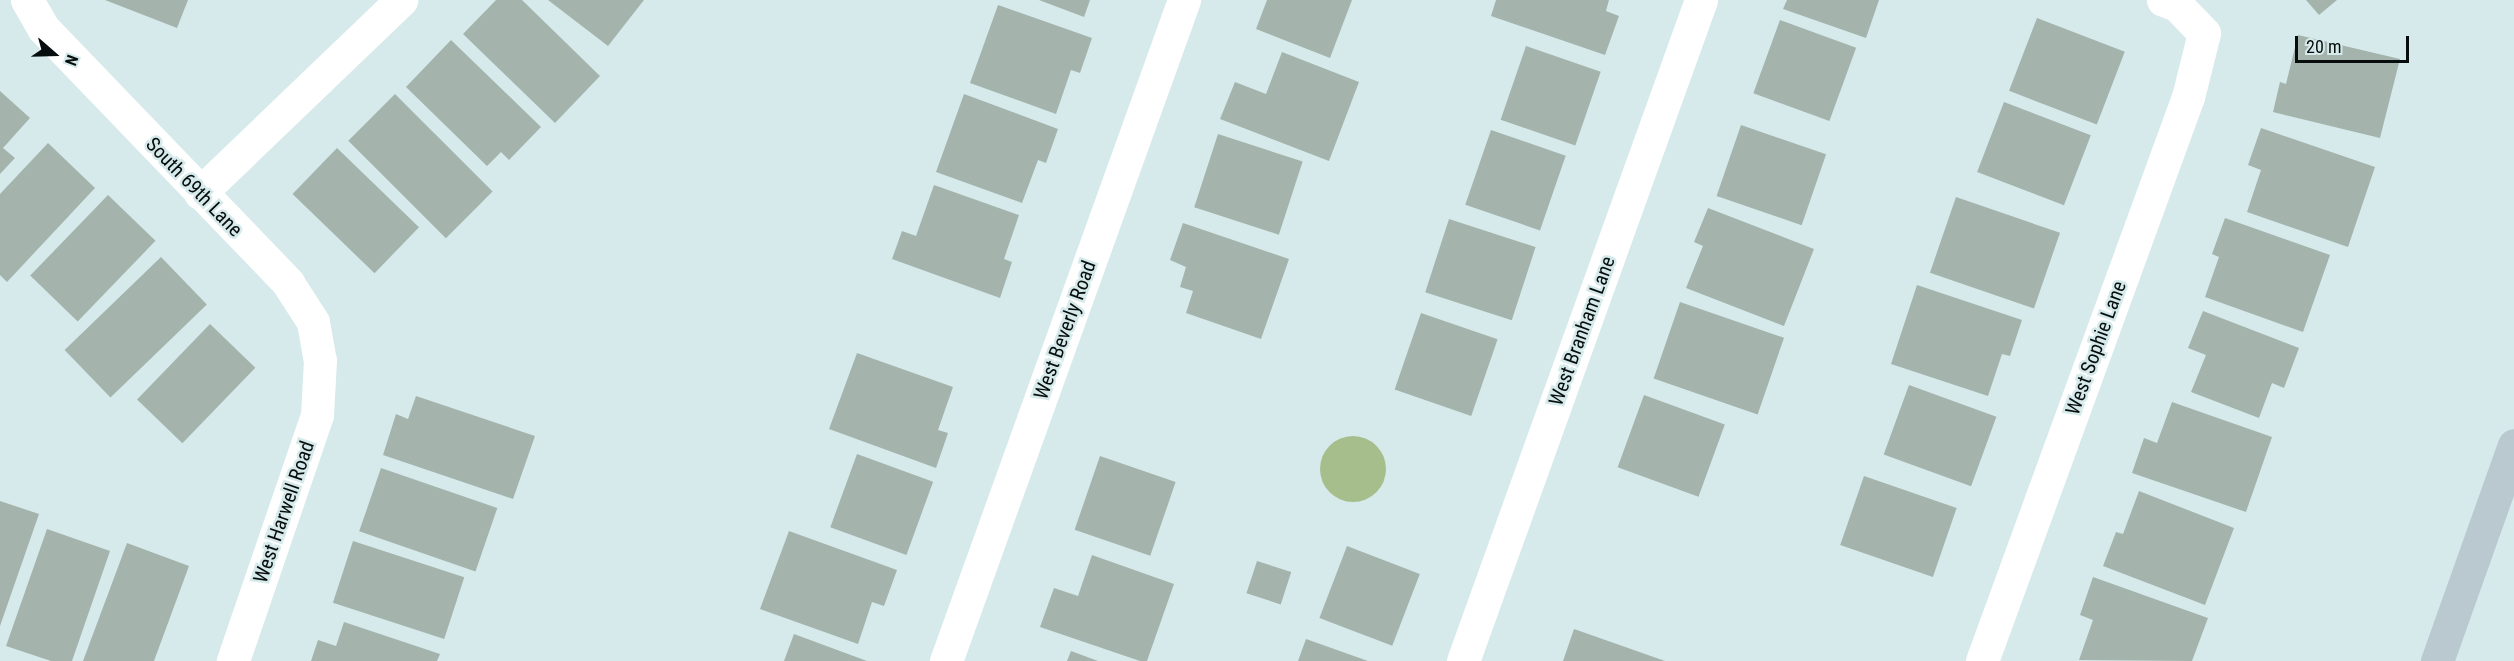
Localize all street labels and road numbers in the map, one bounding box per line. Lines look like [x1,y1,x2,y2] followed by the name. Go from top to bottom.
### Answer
[141,133,247,241] street label: South 69th Lane
[1544,253,1620,409] street label: West Branham Lane
[1029,257,1101,403] street label: West Beverly Road
[2061,278,2131,418] street label: West Sophie Lane
[248,438,320,586] street label: West Harwell Road

